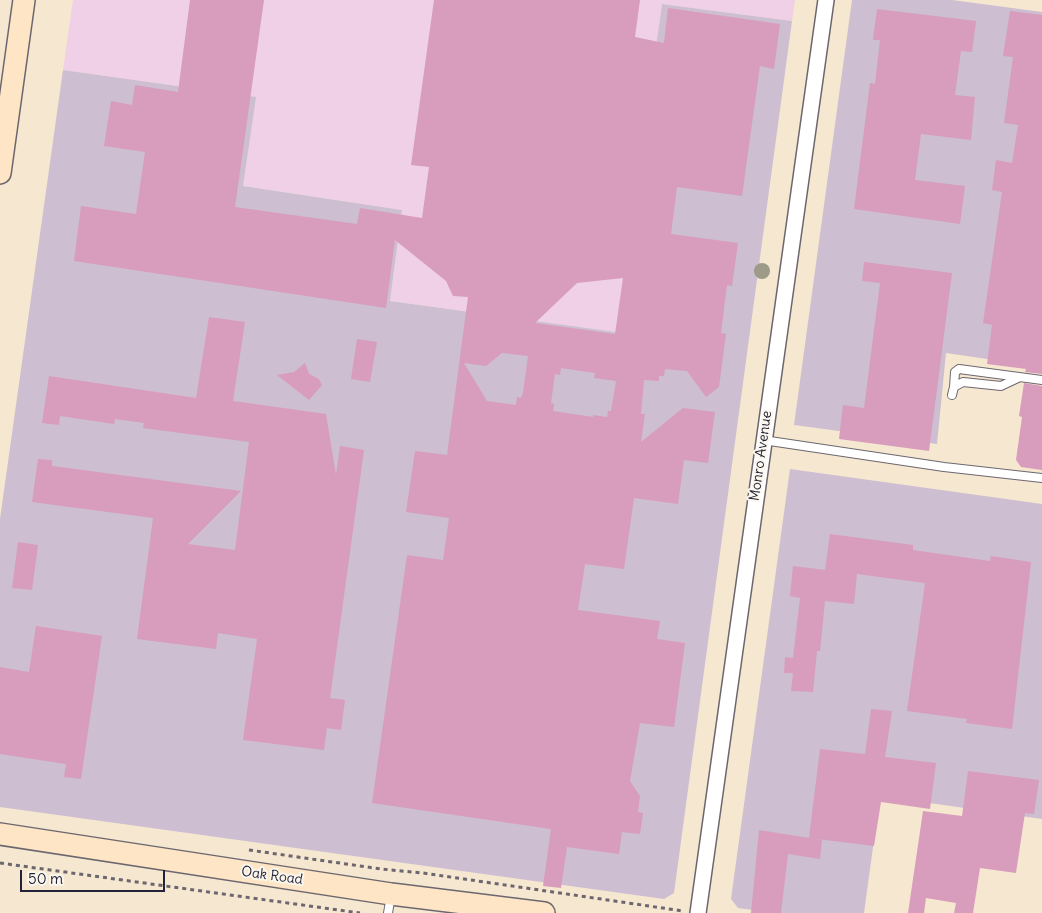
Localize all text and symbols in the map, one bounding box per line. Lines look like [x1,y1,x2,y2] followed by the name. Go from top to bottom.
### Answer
[746,410,776,502] street label: Monro Avenue
[22,860,168,892] scale bar
[240,863,304,889] street label: Oak Road
[28,869,63,888] text: 50 m

